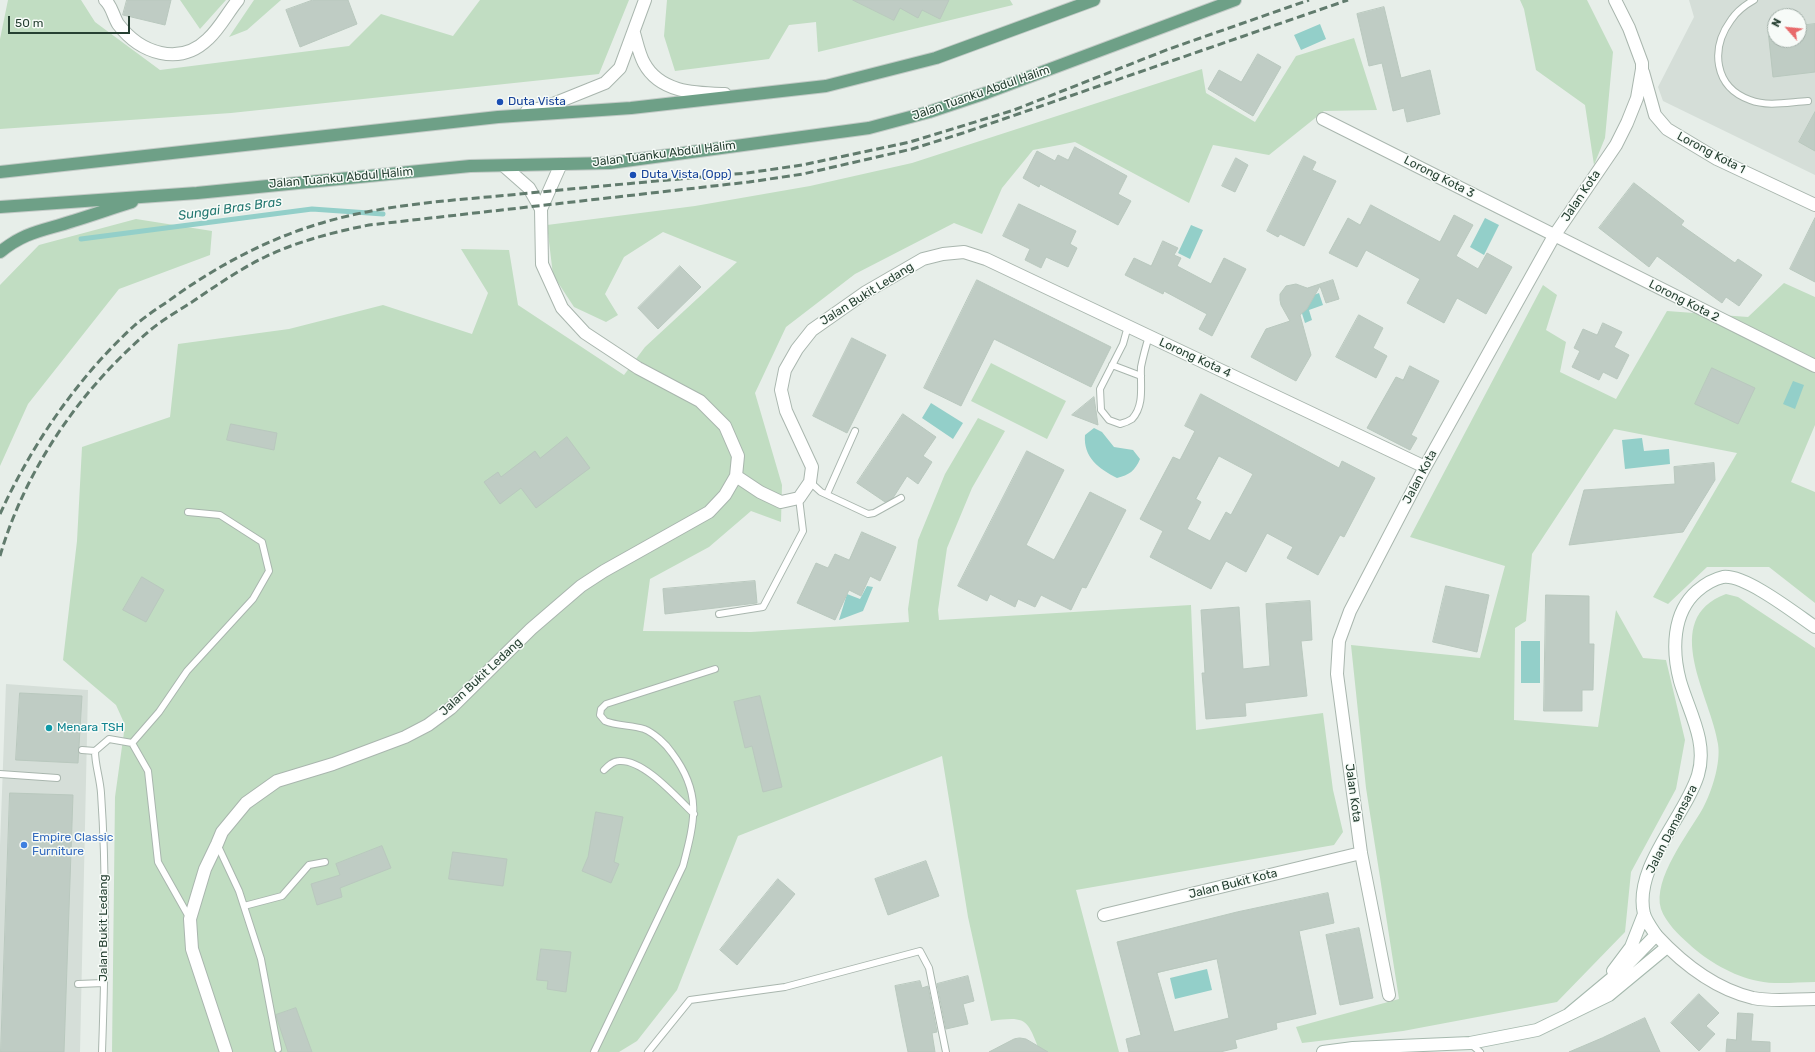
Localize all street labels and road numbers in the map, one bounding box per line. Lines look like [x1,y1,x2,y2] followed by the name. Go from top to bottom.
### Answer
[910,63,1052,123] street label: Jalan Tuanku Abdul Halim
[1674,129,1748,177] street label: Lorong Kota 1
[591,138,737,170] street label: Jalan Tuanku Abdul Halim
[1401,153,1477,201] street label: Lorong Kota 3
[268,165,414,191] street label: Jalan Tuanku Abdul Halim
[1559,168,1603,224] street label: Jalan Kota
[818,259,916,329] street label: Jalan Bukit Ledang
[1646,277,1722,325] street label: Lorong Kota 2
[1157,335,1233,381] street label: Lorong Kota 4
[1400,448,1440,506] street label: Jalan Kota
[437,635,525,719] street label: Jalan Bukit Ledang
[1342,763,1364,823] street label: Jalan Kota
[1644,782,1700,876] street label: Jalan Damansara
[1187,866,1279,902] street label: Jalan Bukit Kota
[97,874,111,982] street label: Jalan Bukit Ledang

